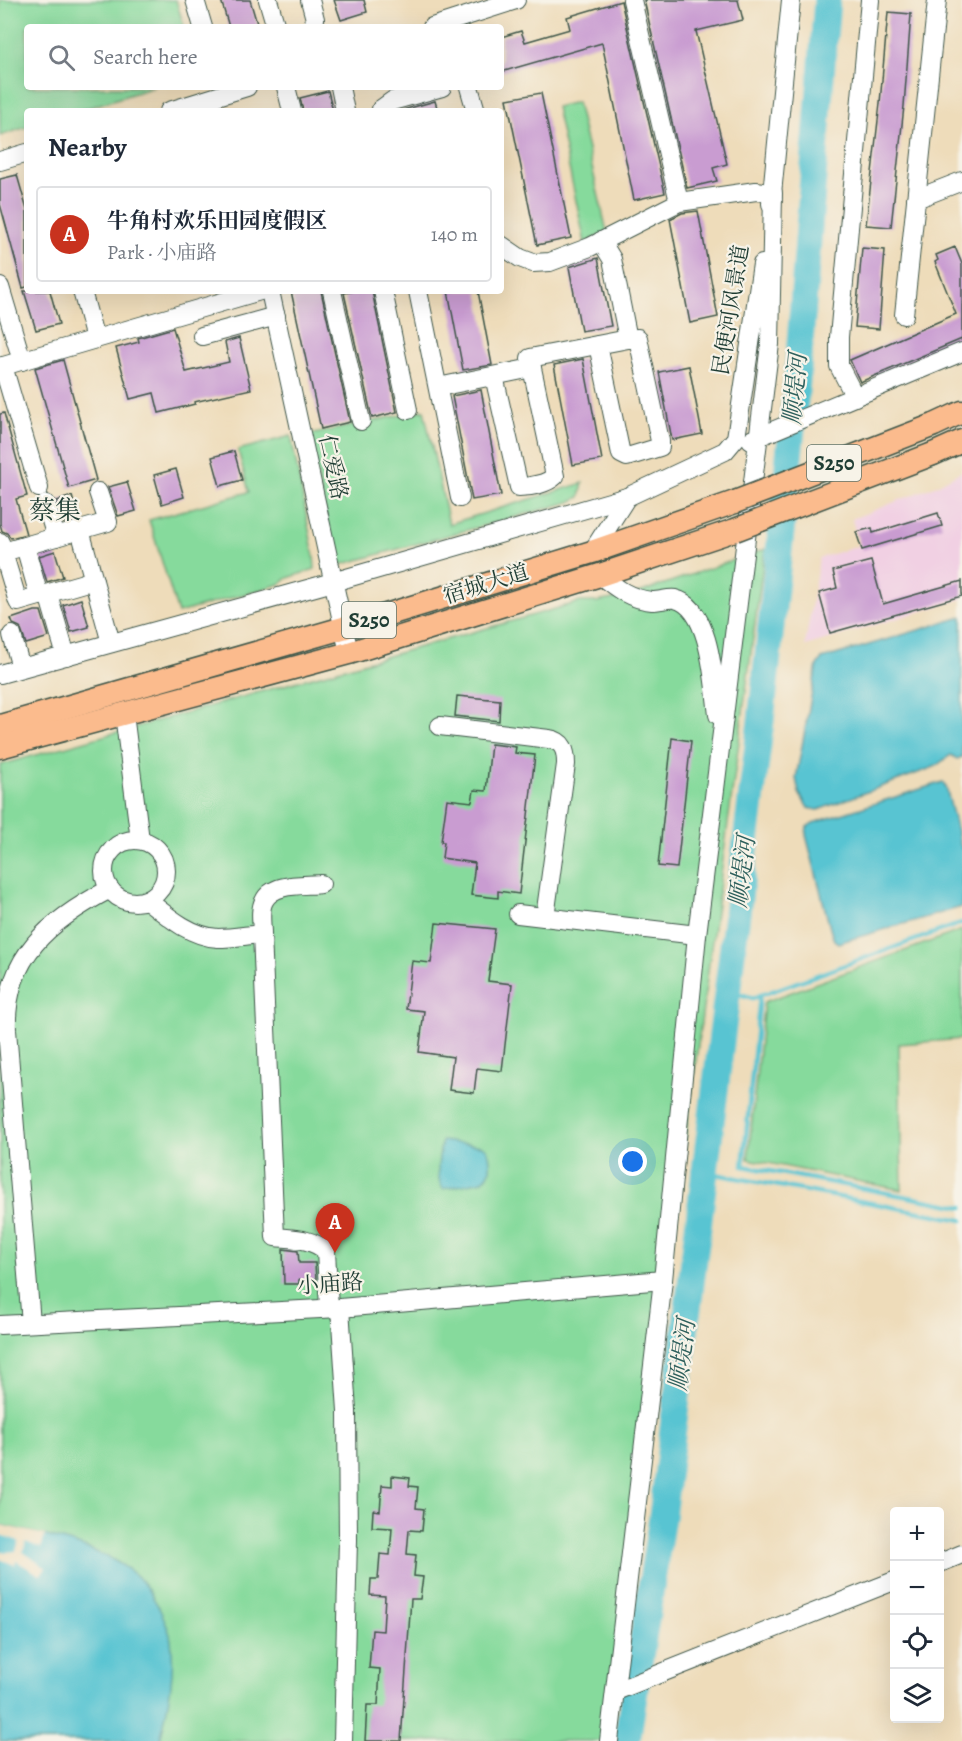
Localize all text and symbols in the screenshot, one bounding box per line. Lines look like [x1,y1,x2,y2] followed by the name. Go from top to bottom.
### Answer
[24,24,504,90] search box
[45,41,78,74] icon: search
[93,42,198,72] text: Search here
[48,130,127,165] text: Nearby
[107,206,327,236] text: 牛角村欢乐田园度假区
[63,221,76,248] text: A
[431,221,478,248] text: 140 m
[107,239,216,266] text: Park · 小庙路
[706,242,756,378] street label: 民便河风景道
[776,348,814,426] water label: 顺堤河
[311,432,355,502] street label: 仁爱路
[807,445,861,481] road number: S250
[29,493,81,528] district label: 蔡集
[440,557,532,611] street label: 宿城大道
[342,602,396,638] road number: S250
[722,830,763,910] water label: 顺堤河
[618,1147,647,1176] your location
[316,1204,354,1253] pin: A
[296,1267,364,1301] street label: 小庙路
[662,1313,703,1393] water label: 顺堤河
[890,1507,944,1723] map controls
[890,1507,944,1561] button: +
[890,1561,944,1615] button: −
[890,1615,944,1669] button: locate
[890,1669,944,1723] button: layers

